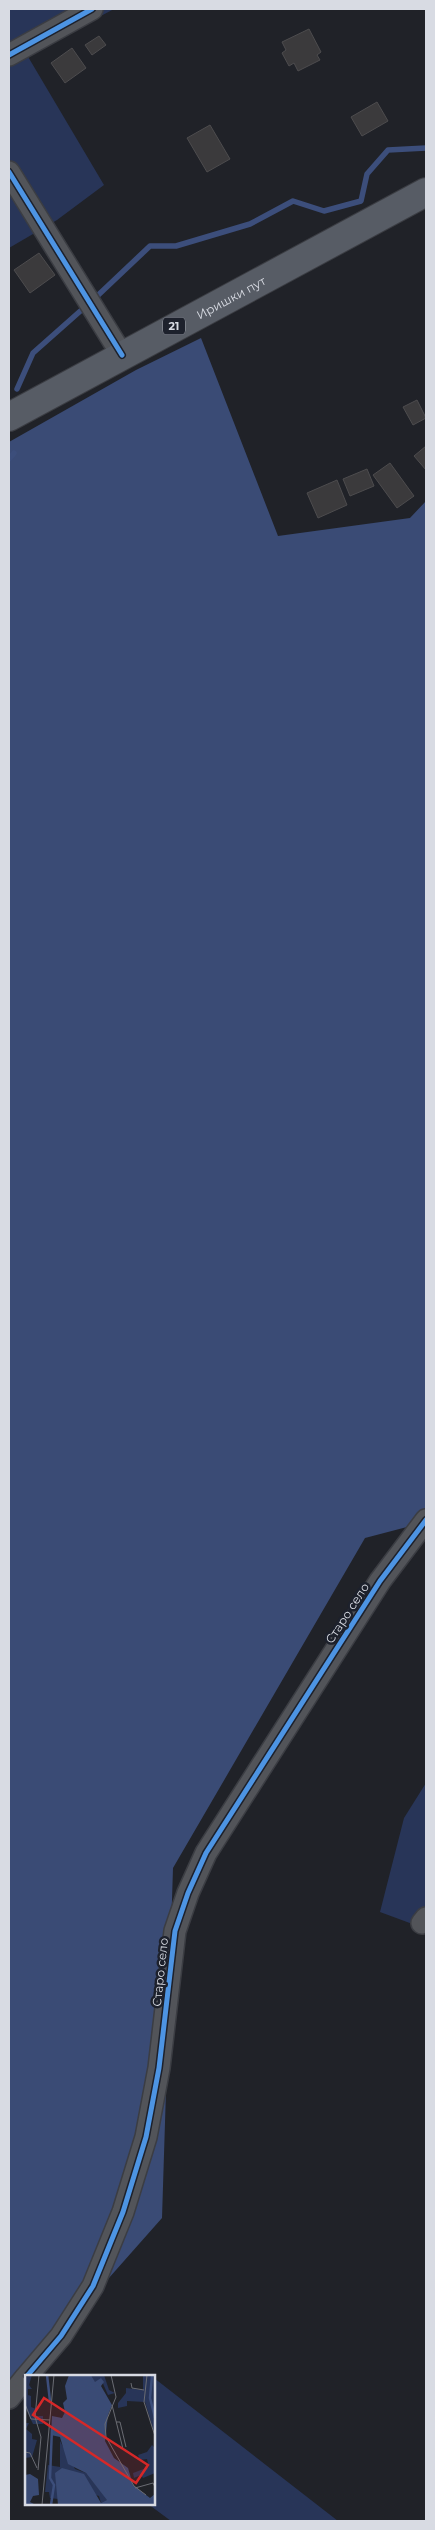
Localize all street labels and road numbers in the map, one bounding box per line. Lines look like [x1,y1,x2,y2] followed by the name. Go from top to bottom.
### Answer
[194,272,268,322] street label: Иришки пут
[163,318,185,334] road number: 21
[322,1580,372,1646] street label: Старо село
[149,1936,171,2007] street label: Старо село

